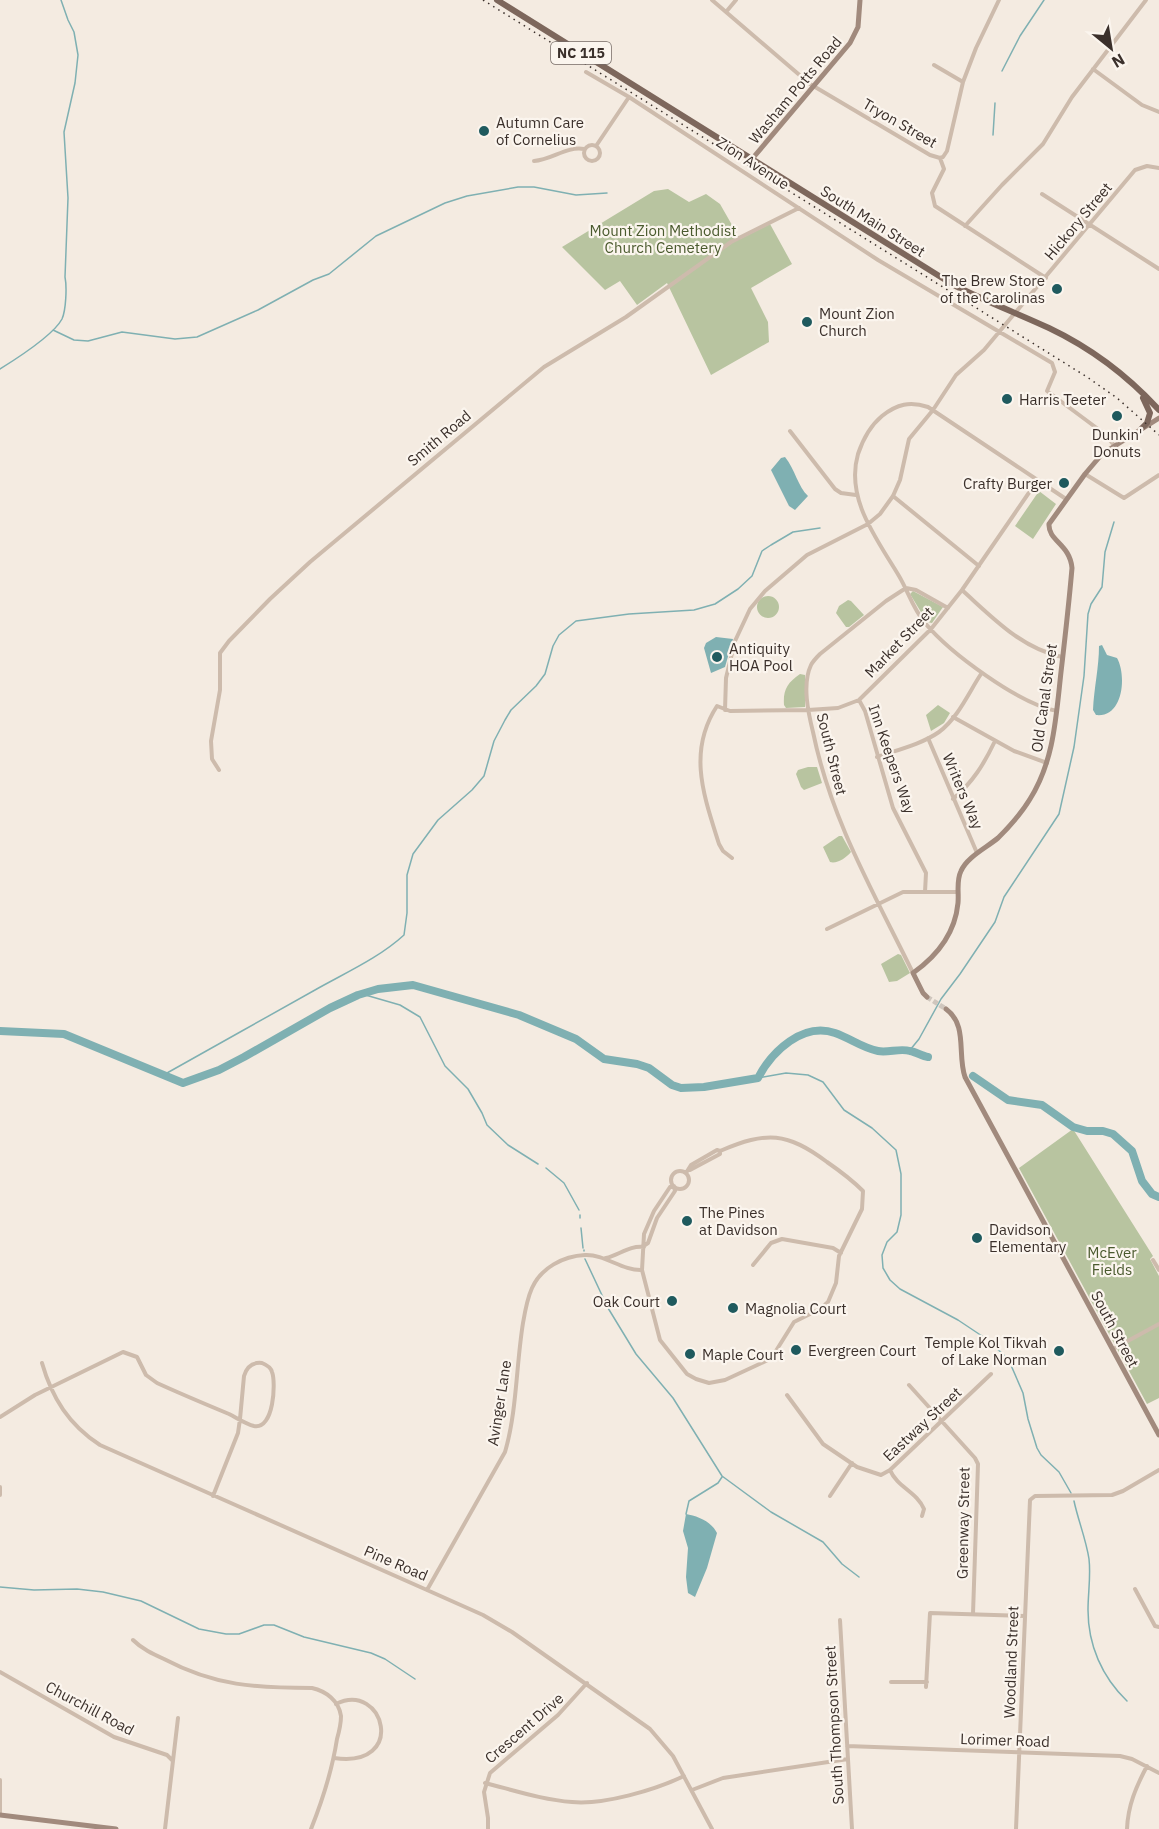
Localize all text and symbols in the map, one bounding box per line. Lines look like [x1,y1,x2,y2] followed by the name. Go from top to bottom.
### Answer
[1081,18,1141,78] north arrow
[744,32,846,148] street label: Washam Potts Road
[551,42,611,64] road number: NC 115
[1108,49,1129,73] text: N
[859,94,941,152] street label: Tryon Street
[496,113,584,149] place label: Autumn Care of Cornelius
[477,124,491,138] marker: Autumn Care of Cornelius
[713,132,793,194] street label: Zion Avenue
[1040,178,1116,264] street label: Hickory Street
[817,181,929,261] street label: South Main Street
[590,221,736,257] park label: Mount Zion Methodist Church Cemetery
[940,271,1045,307] place label: The Brew Store of the Carolinas
[1050,282,1064,296] marker: The Brew Store of the Carolinas
[819,304,895,340] place label: Mount Zion Church
[800,315,814,329] marker: Mount Zion Church
[1019,390,1107,409] place label: Harris Teeter
[1000,392,1014,406] marker: Harris Teeter
[403,406,475,470] street label: Smith Road
[1110,409,1124,423] marker: Dunkin' Donuts
[1092,425,1142,461] place label: Dunkin' Donuts
[963,474,1052,493] place label: Crafty Burger
[1057,476,1071,490] marker: Crafty Burger
[860,602,938,682] street label: Market Street
[729,639,793,675] place label: Antiquity HOA Pool
[1027,642,1061,754] street label: Old Canal Street
[710,650,724,664] marker: Antiquity HOA Pool
[864,702,920,817] street label: Inn Keepers Way
[813,711,851,797] street label: South Street
[938,750,988,832] street label: Writers Way
[699,1203,778,1239] place label: The Pines at Davidson
[680,1214,694,1228] marker: The Pines at Davidson
[989,1220,1067,1256] place label: Davidson Elementary
[970,1231,984,1245] marker: Davidson Elementary
[1087,1243,1137,1279] park label: McEver Fields
[1087,1287,1143,1371] street label: South Street
[593,1292,660,1311] place label: Oak Court
[665,1294,679,1308] marker: Oak Court
[745,1299,846,1318] place label: Magnolia Court
[726,1301,740,1315] marker: Magnolia Court
[925,1333,1047,1369] place label: Temple Kol Tikvah of Lake Norman
[808,1341,916,1360] place label: Evergreen Court
[789,1343,803,1357] marker: Evergreen Court
[1052,1344,1066,1358] marker: Temple Kol Tikvah of Lake Norman
[702,1345,784,1364] place label: Maple Court
[683,1347,697,1361] marker: Maple Court
[483,1359,515,1447] street label: Avinger Lane
[879,1383,965,1465] street label: Eastway Street
[953,1467,973,1579] street label: Greenway Street
[361,1541,431,1585] street label: Pine Road
[1000,1605,1022,1719] street label: Woodland Street
[820,1645,848,1805] street label: South Thompson Street
[42,1677,138,1739] street label: Churchill Road
[481,1689,567,1767] street label: Crescent Drive
[960,1729,1050,1751] street label: Lorimer Road

